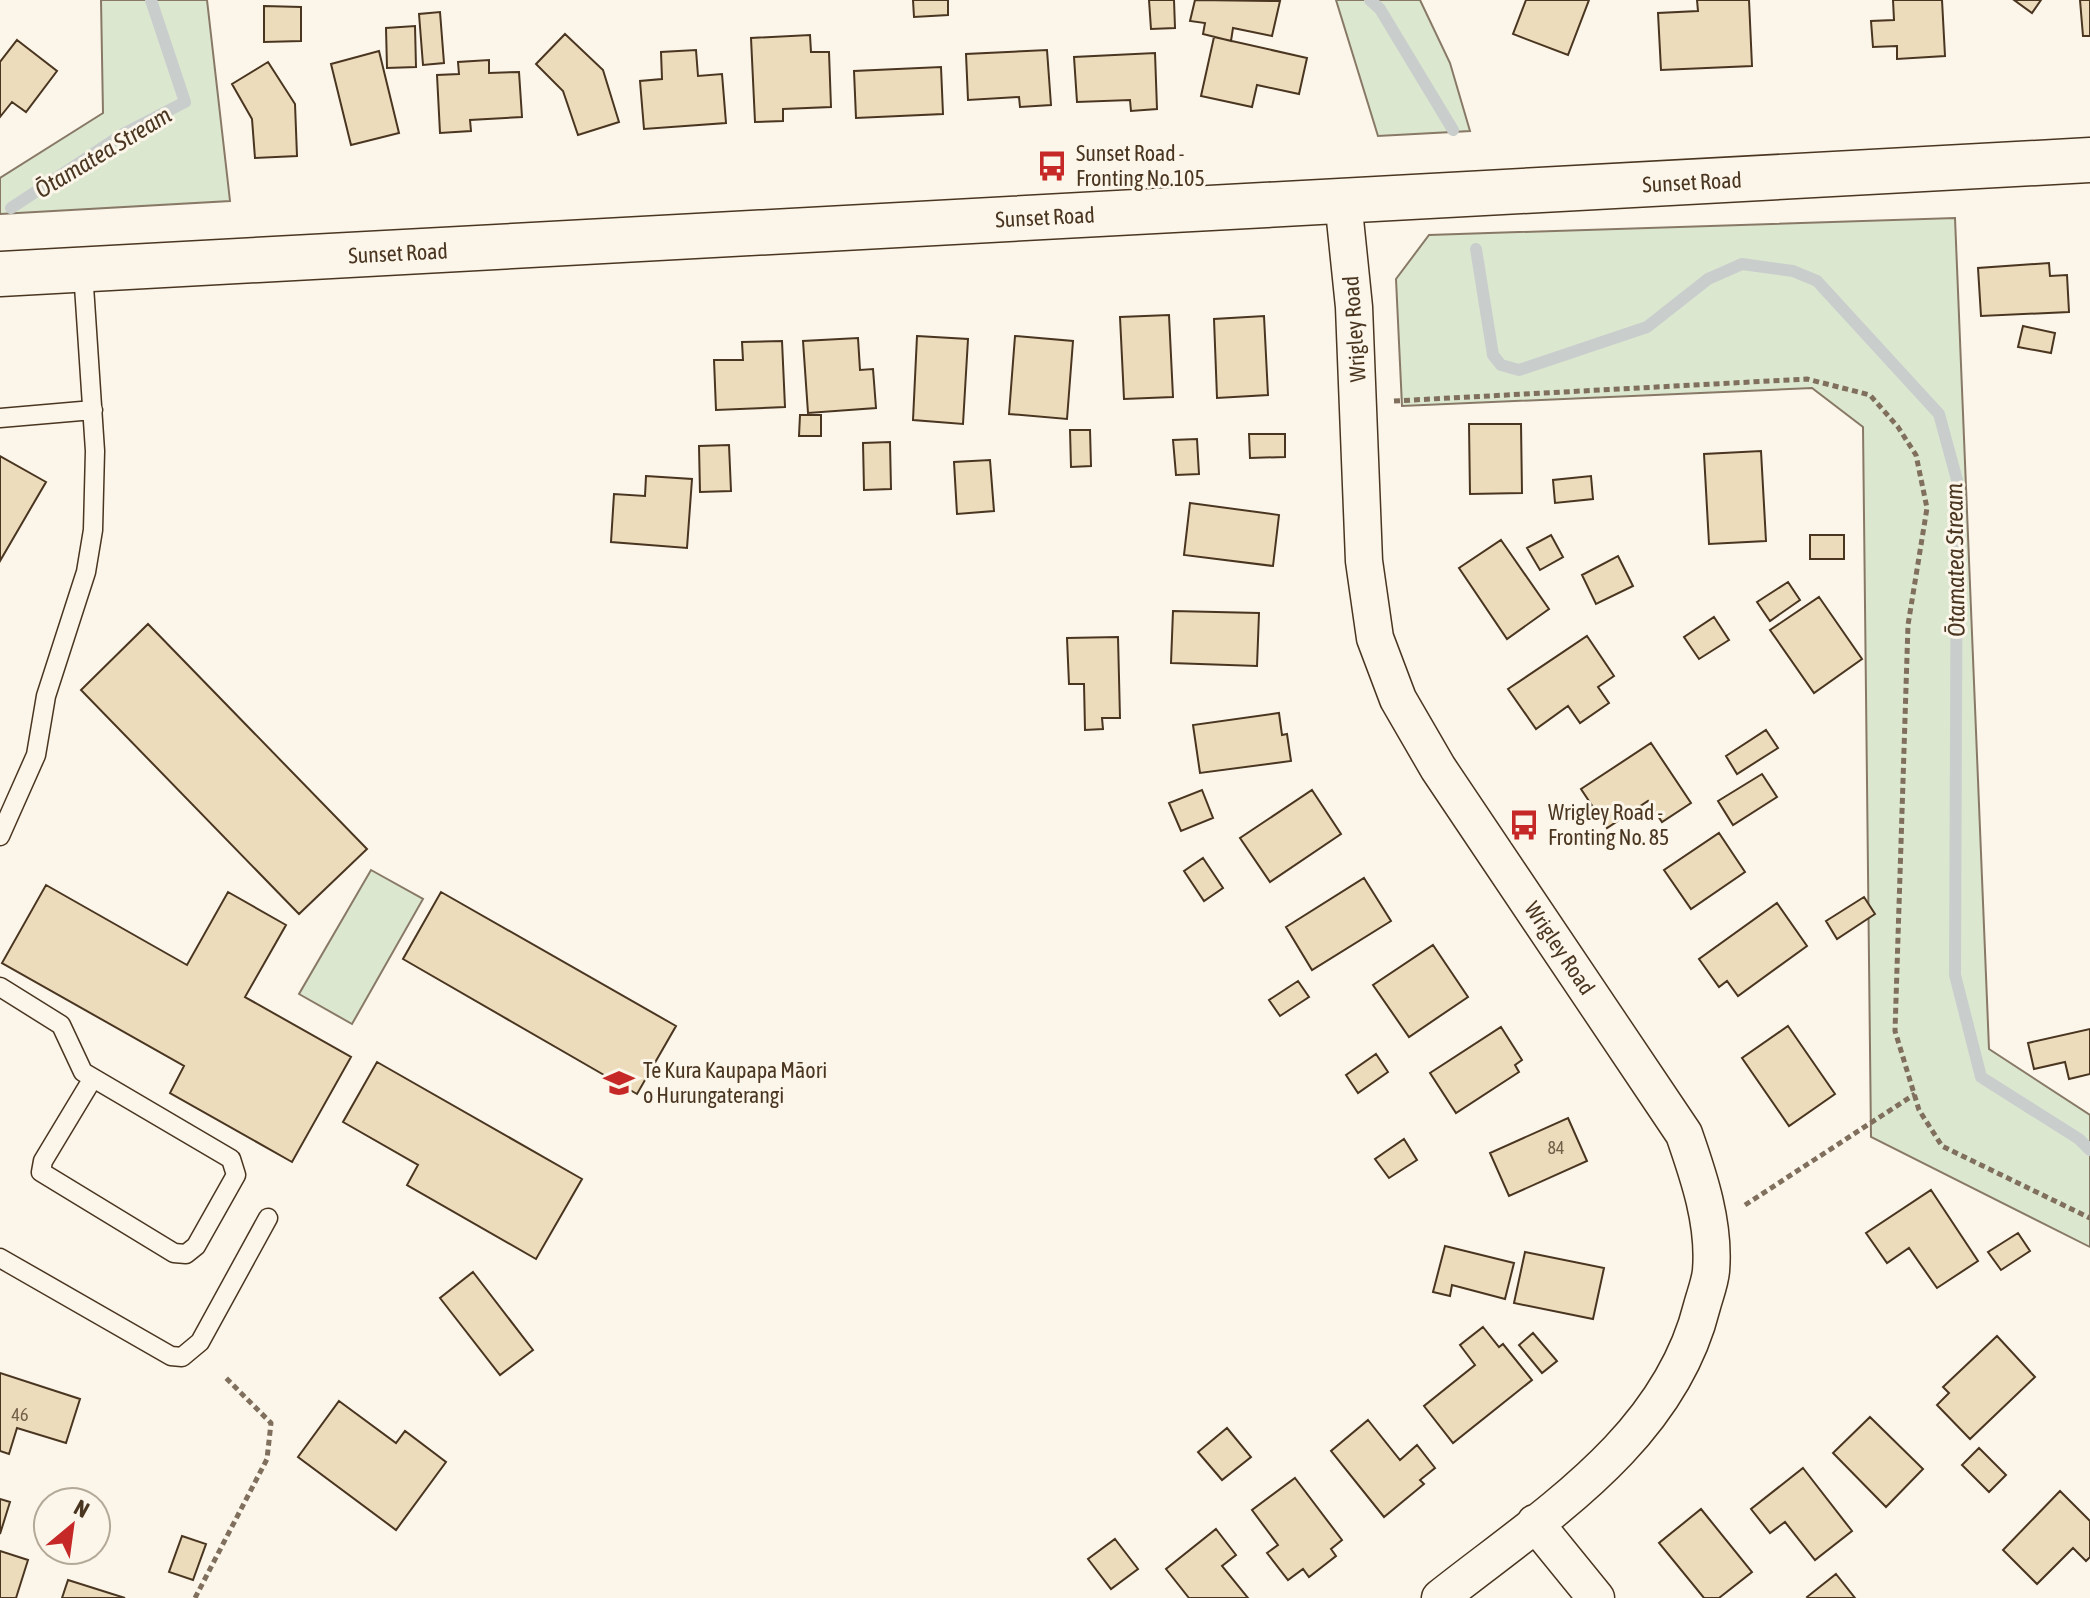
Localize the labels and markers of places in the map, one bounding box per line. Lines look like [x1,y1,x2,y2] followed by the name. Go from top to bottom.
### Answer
[1076,140,1205,191] place label: Sunset Road - Fronting No.105
[1035,149,1069,183] bus stop icon: Sunset Road - Fronting No.105
[1548,799,1669,850] place label: Wrigley Road - Fronting No. 85
[1507,808,1541,842] bus stop icon: Wrigley Road - Fronting No. 85
[643,1057,827,1108] place label: Te Kura Kaupapa Māori o Hurungaterangi
[602,1066,636,1100] school or university icon: Te Kura Kaupapa Māori o Hurungaterangi

